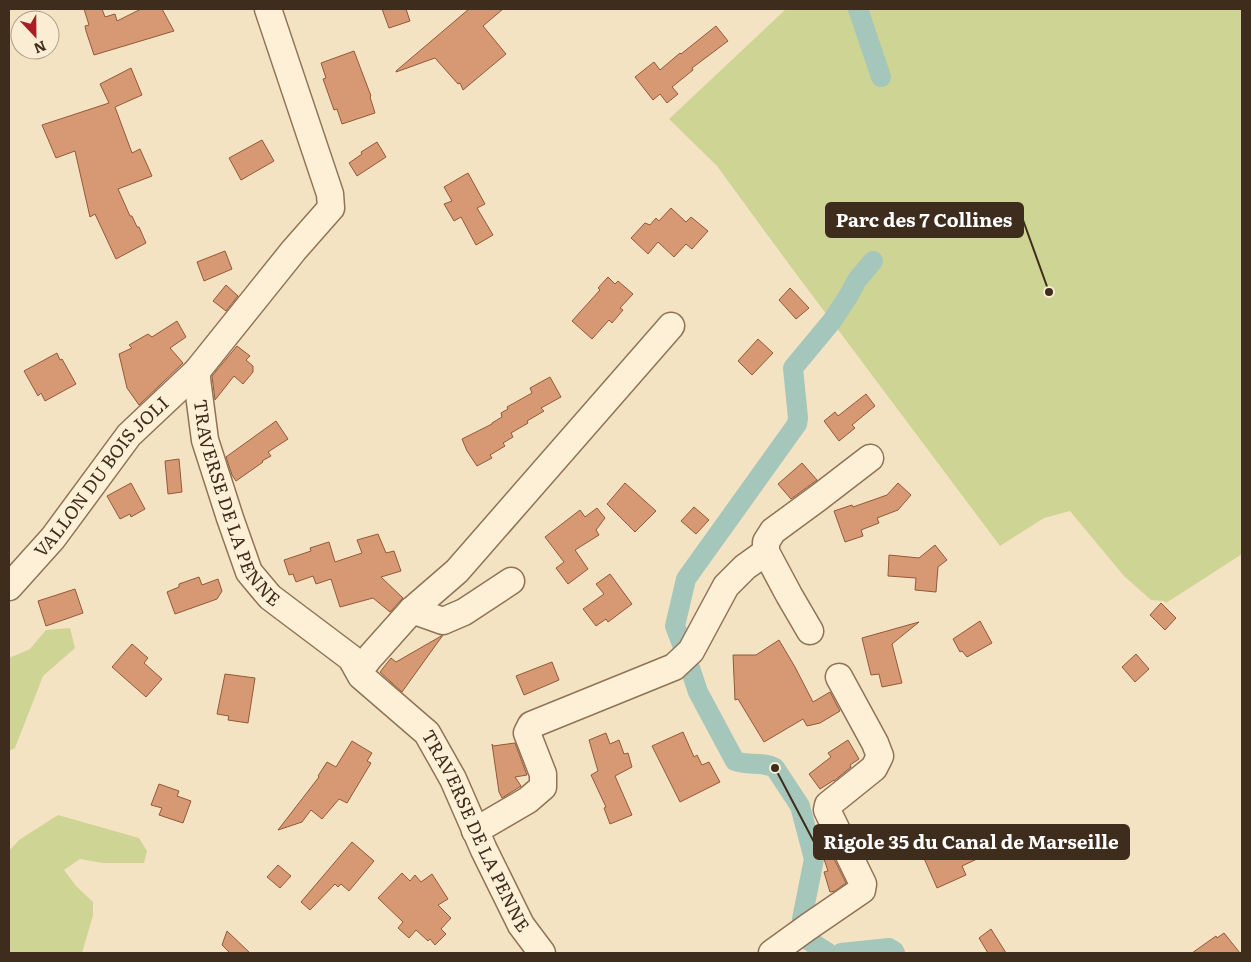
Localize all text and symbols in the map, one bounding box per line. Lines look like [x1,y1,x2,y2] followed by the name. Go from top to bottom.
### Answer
[10,10,60,60] north arrow
[31,37,49,60] text: N
[826,203,1023,237] callout: Parc des 7 Collines
[836,205,1012,233] text: Parc des 7 Collines
[27,389,174,563] street label: VALLON DU BOIS JOLI
[188,398,287,612] street label: TRAVERSE DE LA PENNE
[416,724,537,937] street label: TRAVERSE DE LA PENNE
[814,825,1129,859] callout: Rigole 35 du Canal de Marseille
[823,827,1119,855] text: Rigole 35 du Canal de Marseille

